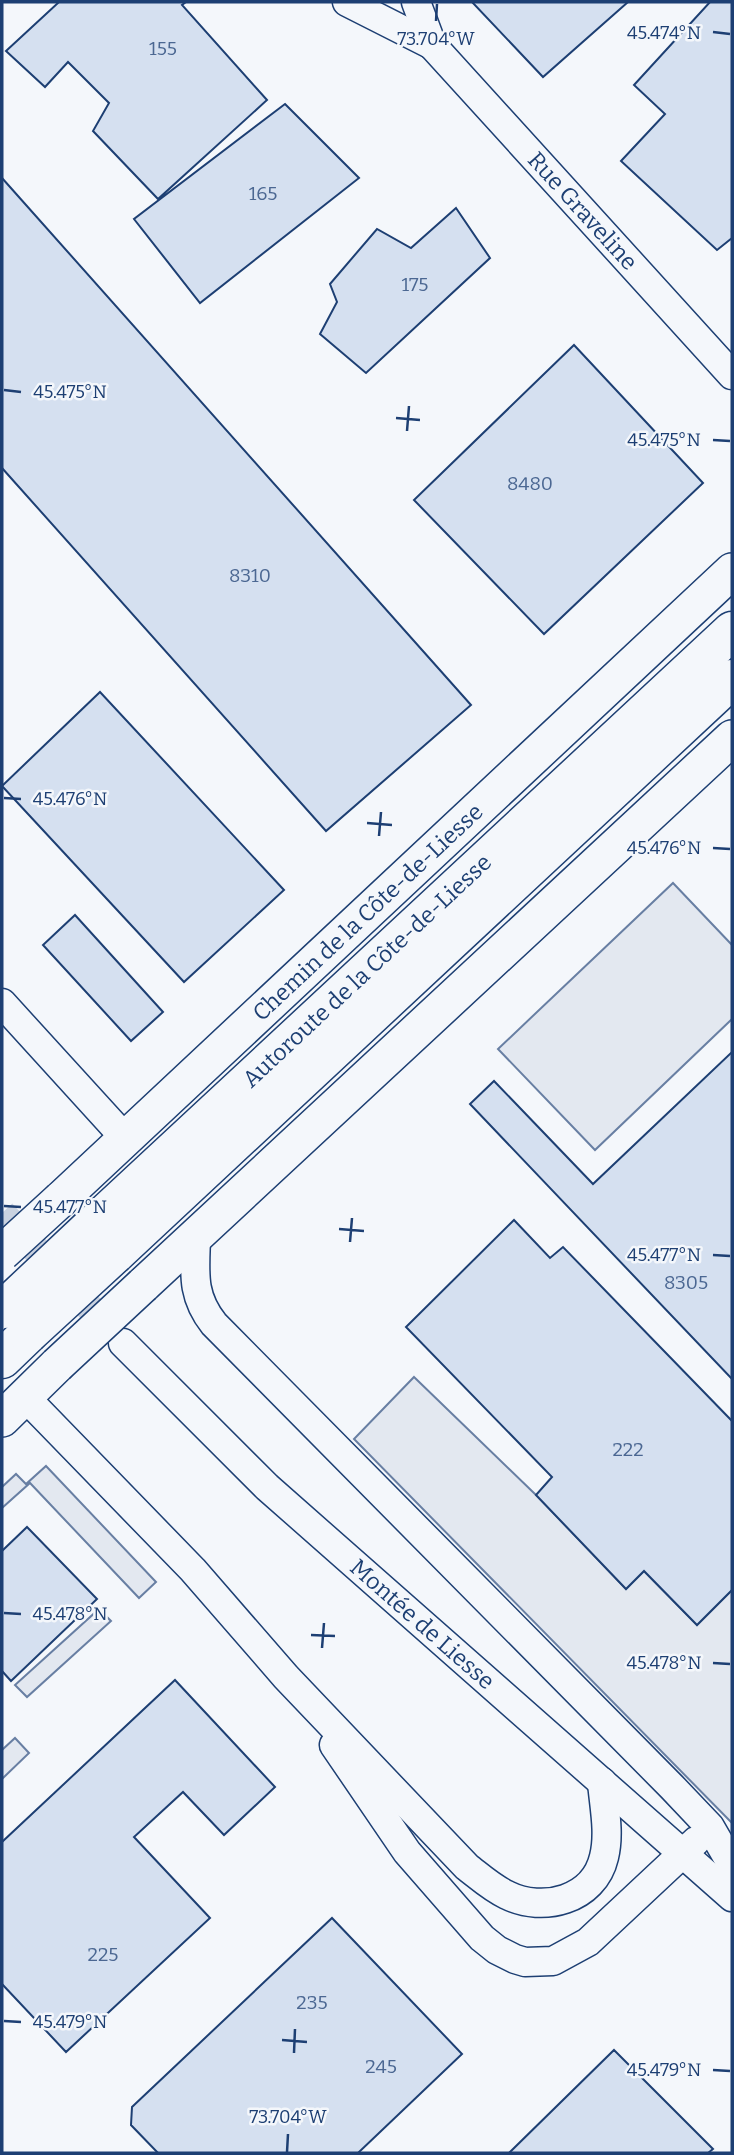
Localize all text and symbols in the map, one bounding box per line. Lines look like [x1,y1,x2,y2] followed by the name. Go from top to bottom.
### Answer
[627,22,701,44] text: 45.474°N
[397,28,475,50] text: 73.704°W
[149,37,177,60] house number: 155
[522,146,643,276] street label: Rue Graveline
[249,182,277,205] house number: 165
[402,273,428,296] house number: 175
[33,381,107,403] text: 45.475°N
[627,429,701,451] text: 45.475°N
[507,472,553,495] house number: 8480
[229,564,271,587] house number: 8310
[33,788,107,810] text: 45.476°N
[247,797,489,1027] street label: Chemin de la Côte-de-Liesse
[627,837,701,859] text: 45.476°N
[237,848,497,1093] street label: Autoroute de la Côte-de-Liesse
[33,1196,107,1218] text: 45.477°N
[627,1244,701,1266] text: 45.477°N
[664,1271,708,1294] house number: 8305
[612,1438,644,1461] house number: 222
[345,1553,500,1695] street label: Montée de Liesse
[32,1603,108,1625] text: 45.478°N
[626,1652,702,1674] text: 45.478°N
[88,1943,118,1966] house number: 225
[296,1991,328,2014] house number: 235
[33,2011,107,2033] text: 45.479°N
[365,2055,397,2078] house number: 245
[627,2059,701,2081] text: 45.479°N
[249,2106,327,2128] text: 73.704°W

